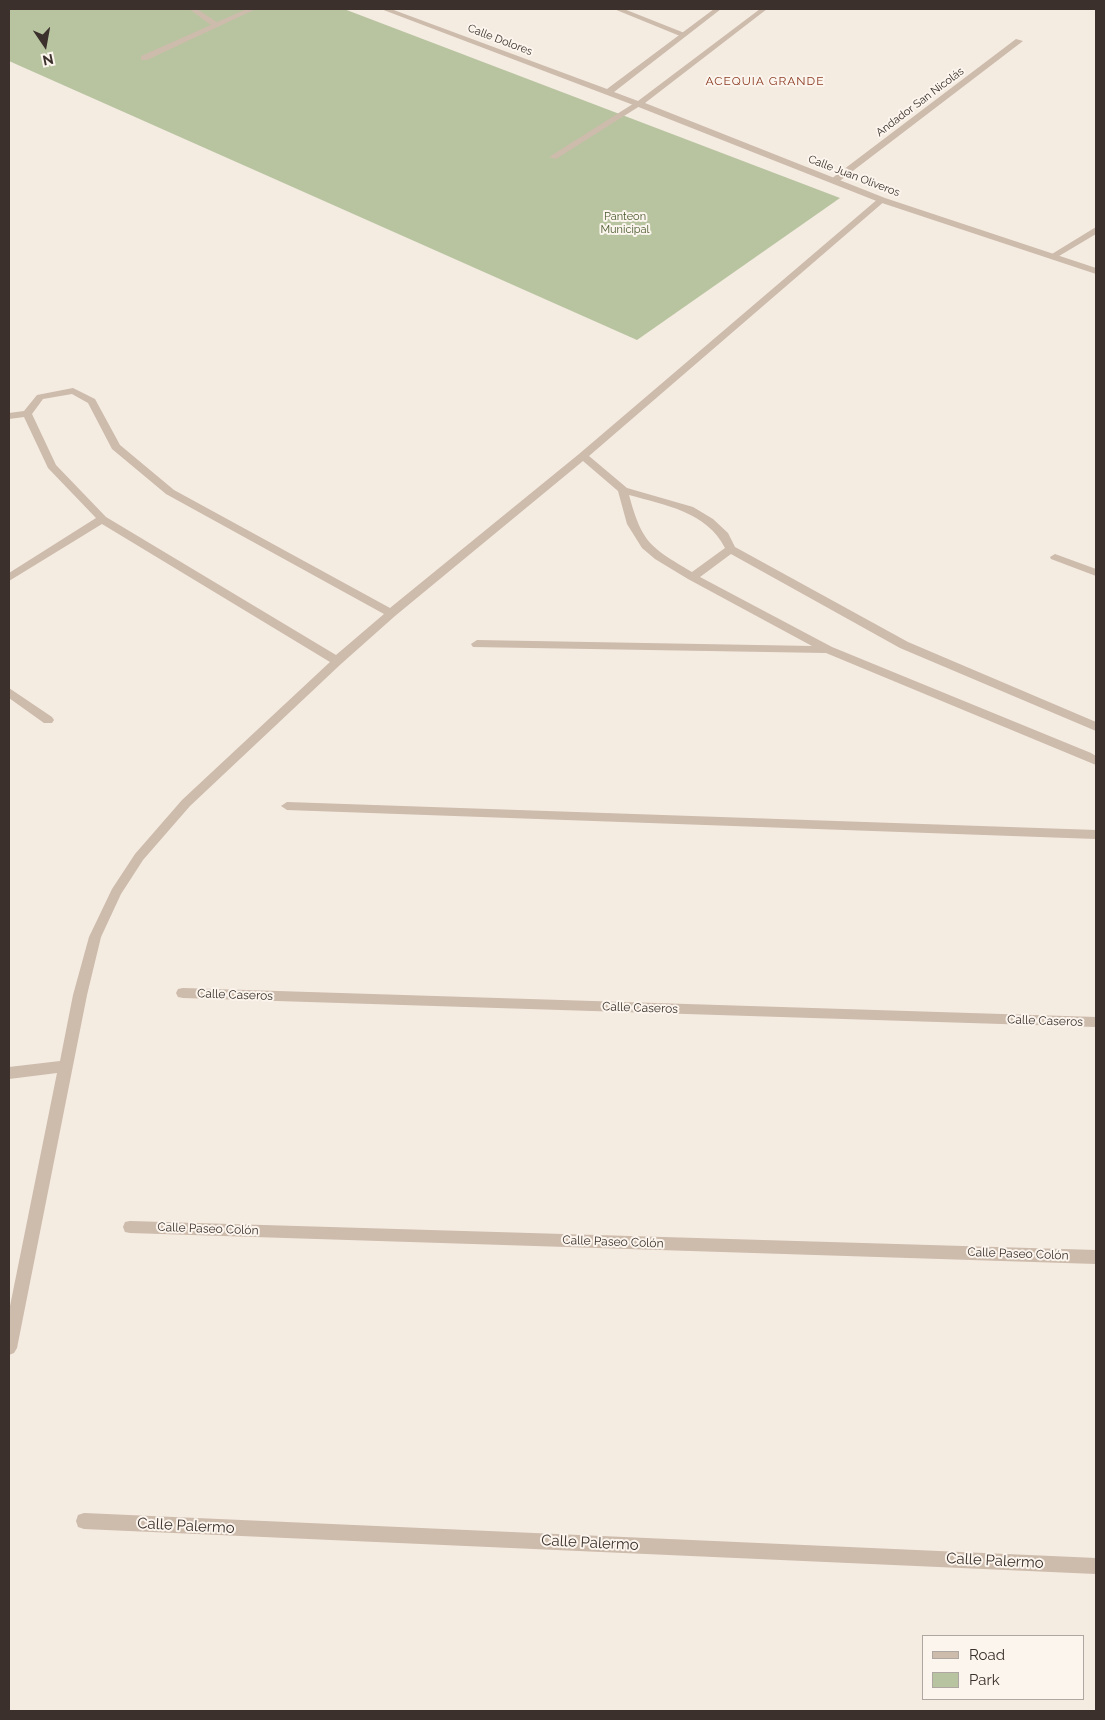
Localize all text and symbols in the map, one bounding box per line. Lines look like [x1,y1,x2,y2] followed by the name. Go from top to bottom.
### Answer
[20,20,70,70] north arrow
[466,22,534,58] street label: Calle Dolores
[41,51,55,69] text: N
[874,65,966,139] street label: Andador San Nicolás
[704,74,826,88] district label: ACEQUIA GRANDE
[806,152,902,200] street label: Calle Juan Oliveros
[600,210,650,236] park label: Panteon Municipal
[197,986,273,1004] street label: Calle Caseros
[602,999,678,1017] street label: Calle Caseros
[1007,1012,1083,1030] street label: Calle Caseros
[157,1220,259,1238] street label: Calle Paseo Colón
[562,1233,664,1251] street label: Calle Paseo Colón
[967,1245,1069,1263] street label: Calle Paseo Colón
[137,1514,235,1538] street label: Calle Palermo
[541,1531,639,1555] street label: Calle Palermo
[946,1549,1044,1573] street label: Calle Palermo
[922,1635,1085,1700] legend
[969,1646,1005,1664] text: Road
[969,1671,1000,1689] text: Park

